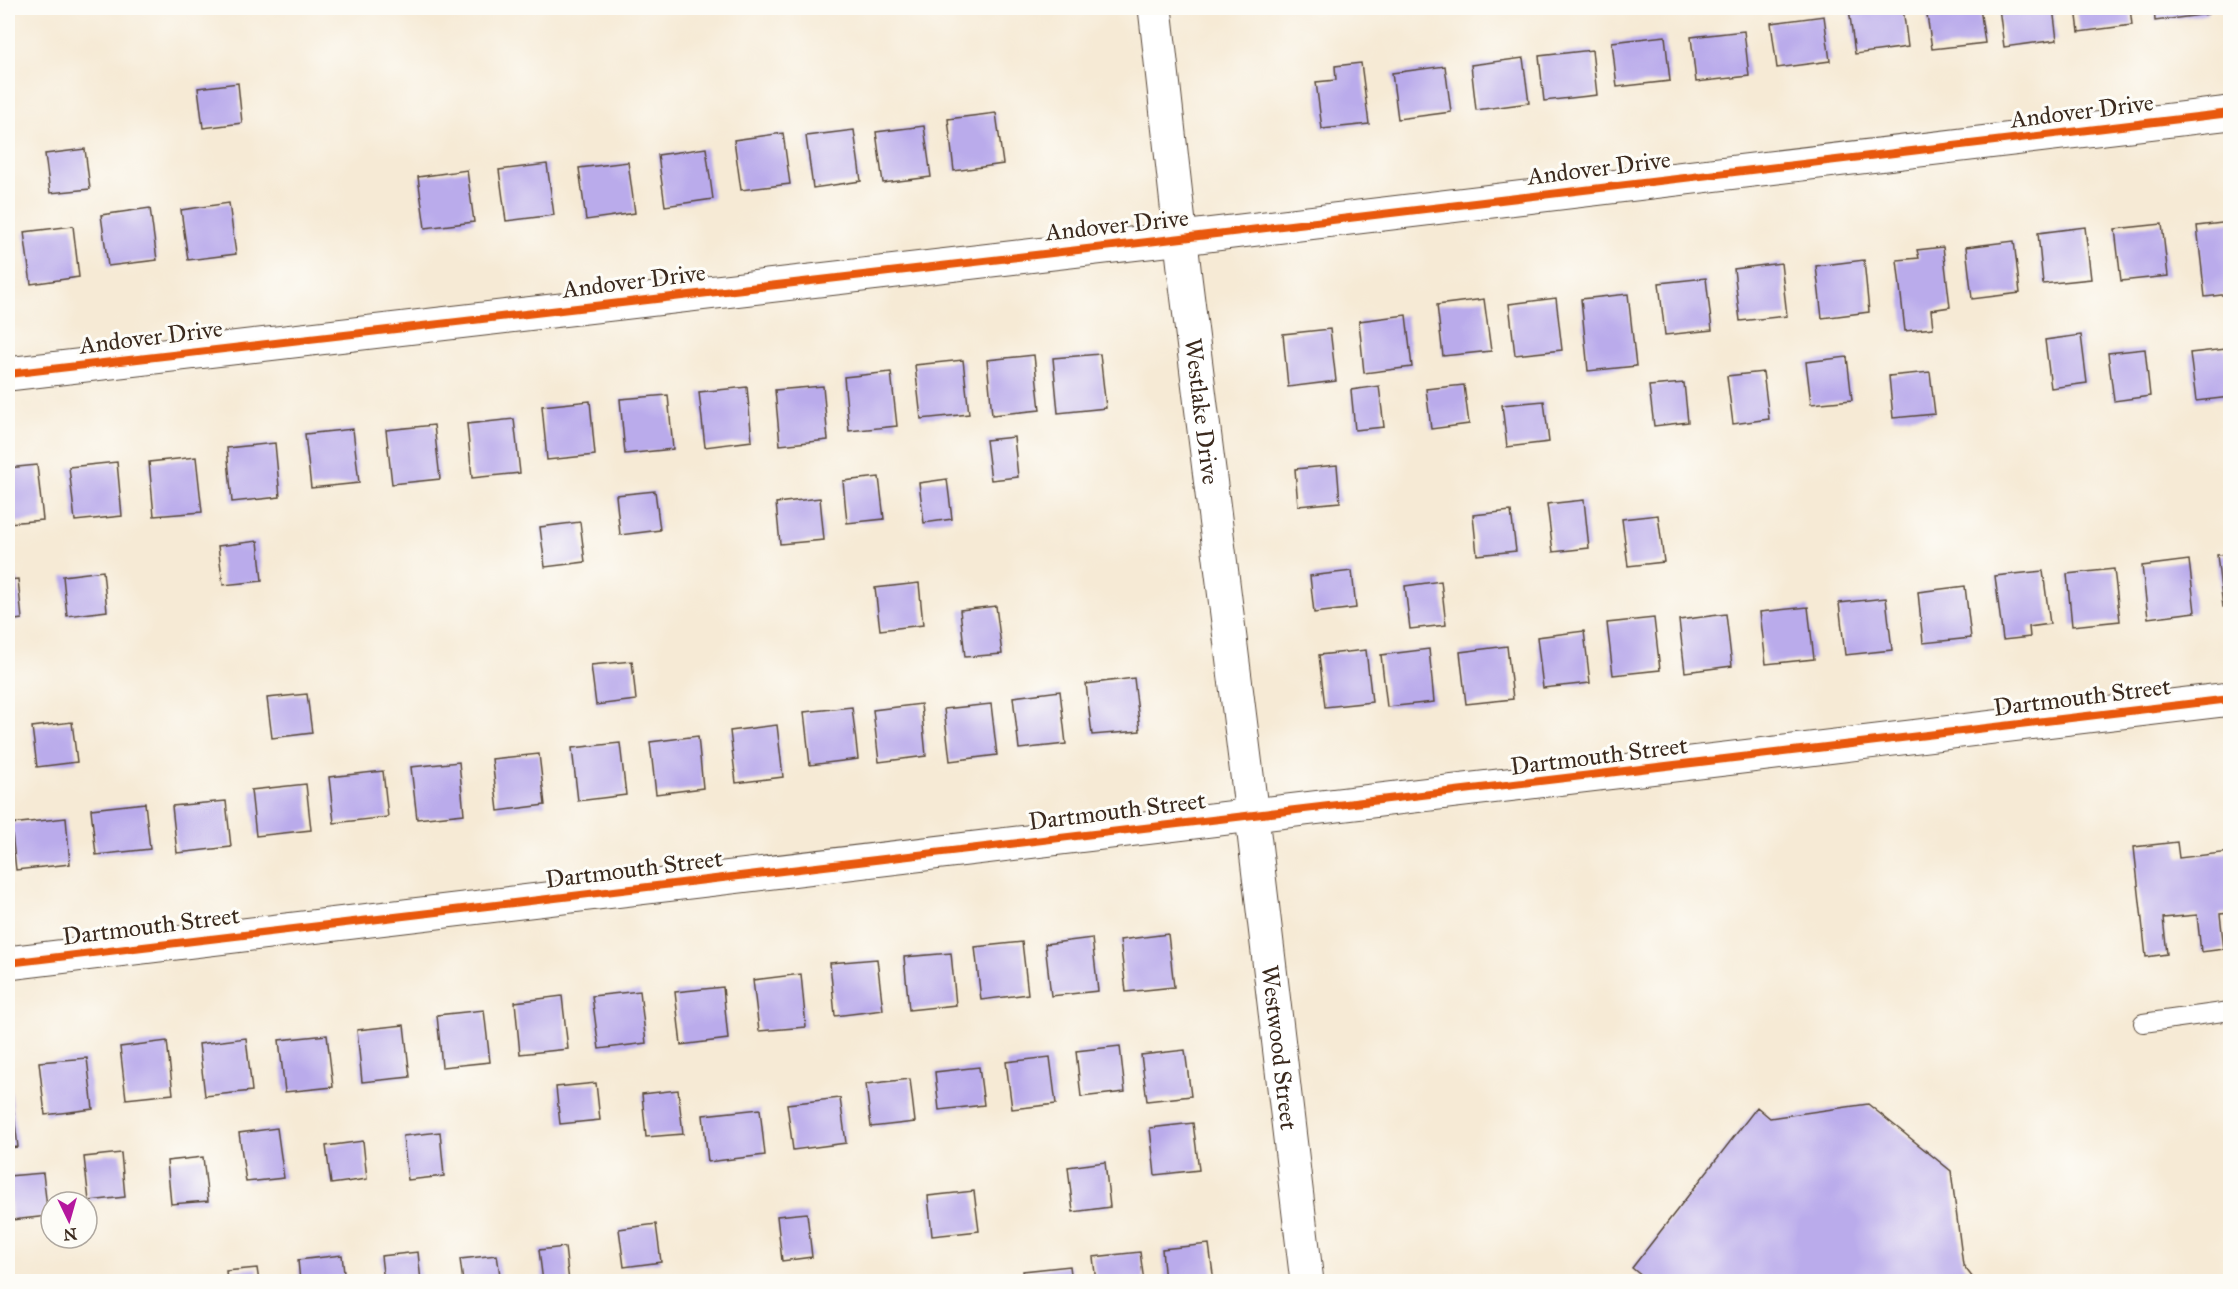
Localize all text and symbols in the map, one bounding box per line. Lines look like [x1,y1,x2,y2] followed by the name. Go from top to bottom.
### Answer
[2008,87,2155,135] street label: Andover Drive
[1525,144,1672,192] street label: Andover Drive
[1043,203,1190,248] street label: Andover Drive
[560,257,707,305] street label: Andover Drive
[77,313,224,361] street label: Andover Drive
[1178,336,1226,486] street label: Westlake Drive
[1992,671,2173,723] street label: Dartmouth Street
[1509,730,1690,782] street label: Dartmouth Street
[1027,785,1208,837] street label: Dartmouth Street
[544,843,725,895] street label: Dartmouth Street
[61,900,242,952] street label: Dartmouth Street
[1255,963,1304,1132] street label: Westwood Street
[39,1190,99,1250] north arrow
[62,1224,78,1245] text: N

